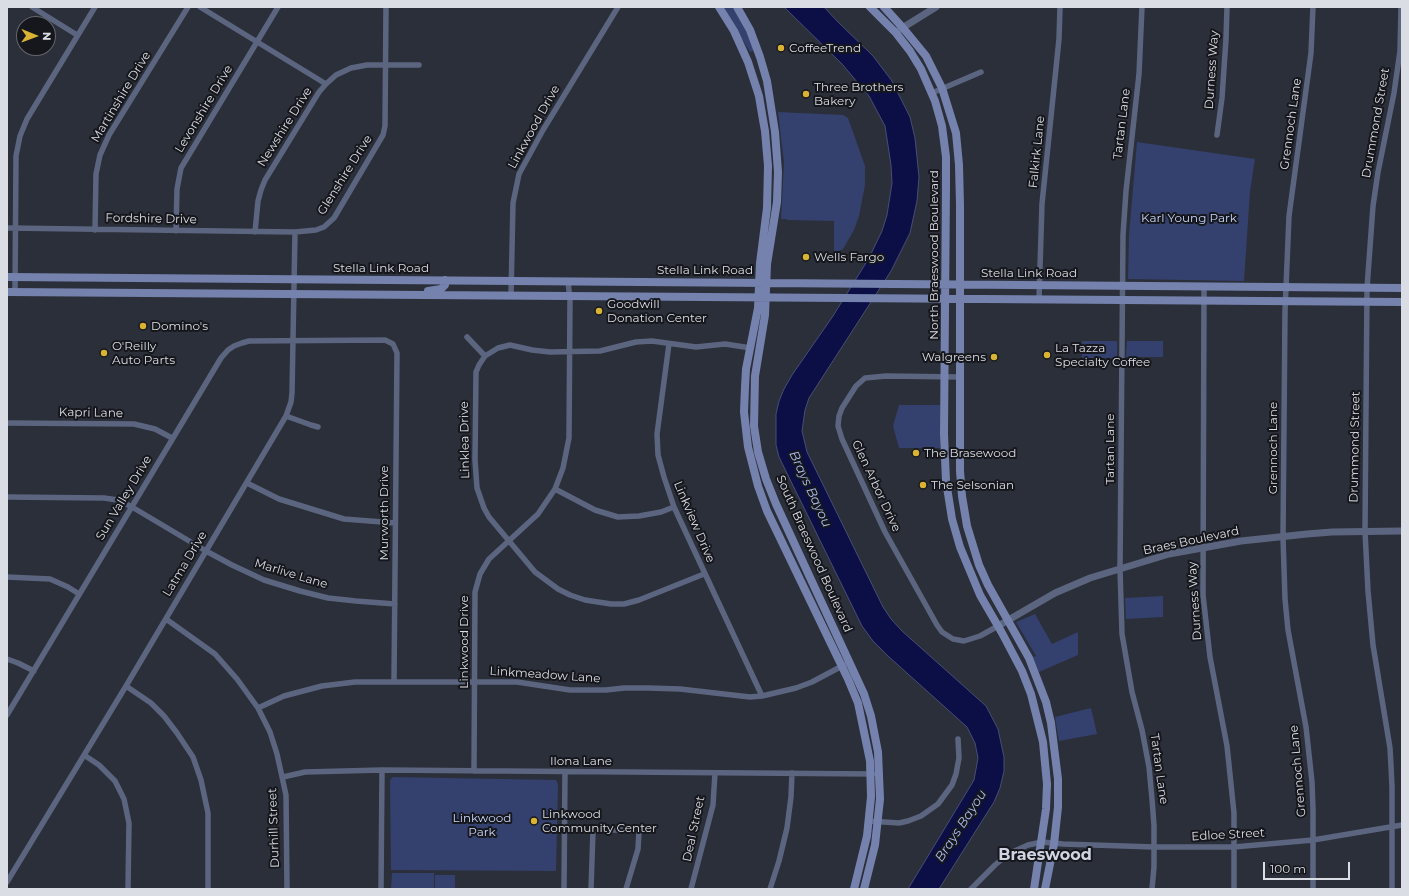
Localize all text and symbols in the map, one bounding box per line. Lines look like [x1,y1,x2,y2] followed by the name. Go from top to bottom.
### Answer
[16,16,56,56] north arrow
[1202,30,1222,110] street label: Durness Way
[40,32,54,41] text: N
[789,41,861,55] place label: CoffeeTrend
[776,43,786,53] marker: CoffeeTrend
[88,49,154,145] street label: Martinshire Drive
[172,63,236,155] street label: Levonshire Drive
[1359,67,1393,179] street label: Drummond Street
[1277,77,1305,171] street label: Grennoch Lane
[814,80,903,108] place label: Three Brothers Bakery
[505,83,563,171] street label: Linkwood Drive
[255,85,315,169] street label: Newshire Drive
[1111,88,1133,160] street label: Tartan Lane
[801,89,811,99] marker: Three Brothers Bakery
[1026,115,1048,189] street label: Falkirk Lane
[315,132,375,218] street label: Glenshire Drive
[927,170,941,340] street label: North Braeswood Boulevard
[105,211,197,227] street label: Fordshire Drive
[1141,211,1237,225] park label: Karl Young Park
[814,250,884,264] place label: Wells Fargo
[801,252,811,262] marker: Wells Fargo
[333,261,429,275] street label: Stella Link Road
[657,263,753,277] street label: Stella Link Road
[981,266,1077,280] street label: Stella Link Road
[607,297,707,325] place label: Goodwill Donation Center
[594,306,604,316] marker: Goodwill Donation Center
[151,319,208,333] place label: Domino's
[138,321,148,331] marker: Domino's
[112,339,175,367] place label: O'Reilly Auto Parts
[1055,341,1150,369] place label: La Tazza Specialty Coffee
[99,348,109,358] marker: O'Reilly Auto Parts
[922,350,986,364] place label: Walgreens
[1042,350,1052,360] marker: La Tazza Specialty Coffee
[989,352,999,362] marker: Walgreens
[1347,391,1363,503] street label: Drummond Street
[457,401,473,479] street label: Linklea Drive
[1266,402,1280,494] street label: Grennoch Lane
[59,405,123,421] street label: Kapri Lane
[1103,413,1117,485] street label: Tartan Lane
[848,438,904,534] street label: Glen Arbor Drive
[924,446,1016,460] place label: The Brasewood
[785,448,835,530] water label: Brays Bayou
[911,448,921,458] marker: The Brasewood
[93,453,155,543] street label: Sun Valley Drive
[377,466,391,560] street label: Murworth Drive
[773,473,855,635] street label: South Braeswood Boulevard
[931,478,1014,492] place label: The Selsonian
[670,479,718,565] street label: Linkview Drive
[918,480,928,490] marker: The Selsonian
[1142,524,1240,558] street label: Braes Boulevard
[160,529,210,599] street label: Latma Drive
[253,556,329,592] street label: Marlive Lane
[1185,561,1205,641] street label: Durness Way
[457,595,471,689] street label: Linkwood Drive
[489,664,601,686] street label: Linkmeadow Lane
[1287,724,1309,818] street label: Grennoch Lane
[1147,733,1171,805] street label: Tartan Lane
[550,754,612,768] street label: Ilona Lane
[932,787,990,865] water label: Brays Bayou
[265,788,283,868] street label: Durhill Street
[680,795,708,863] street label: Deal Street
[542,807,657,835] place label: Linkwood Community Center
[453,811,511,839] park label: Linkwood Park
[529,816,539,826] marker: Linkwood Community Center
[1191,826,1265,844] street label: Edloe Street
[998,845,1092,865] district label: Braeswood
[1265,854,1352,880] scale bar
[1270,861,1306,876] text: 100 m

